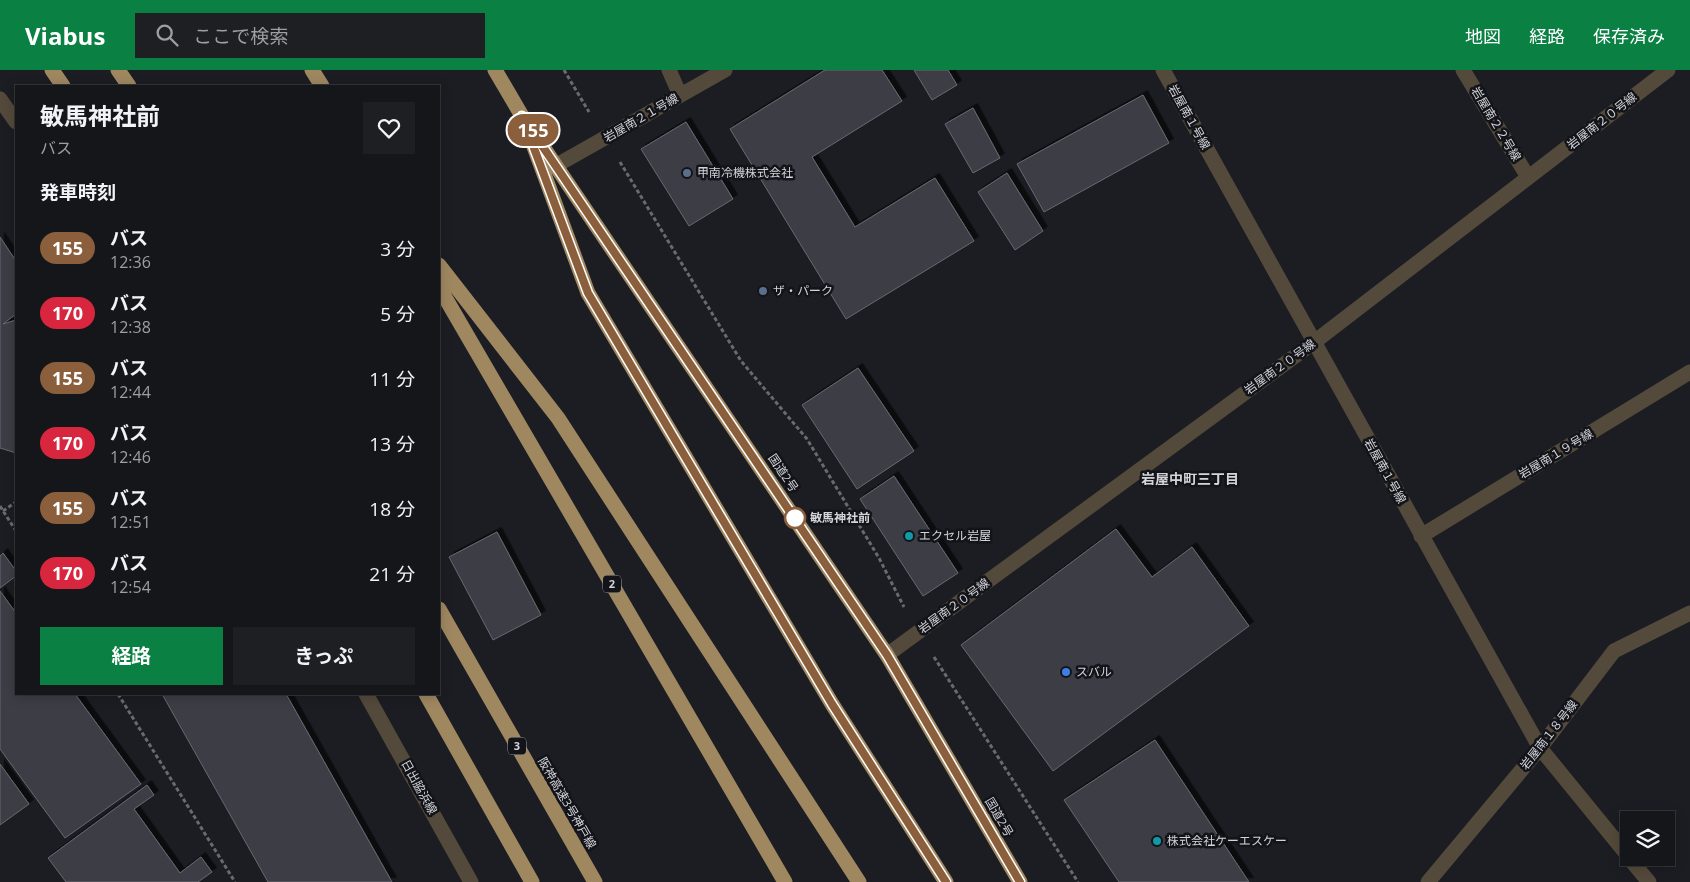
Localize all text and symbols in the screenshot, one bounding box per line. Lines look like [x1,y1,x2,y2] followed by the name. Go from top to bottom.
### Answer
[135,13,485,58] search box
[25,19,105,52] text: Viabus
[153,21,181,49] icon: search
[193,23,288,49] text: ここで検索
[1465,24,1501,48] text: 地図
[1529,24,1565,48] text: 経路
[1593,24,1665,48] text: 保存済み
[1165,81,1214,152] street label: 岩屋南１号線
[1468,83,1525,164] street label: 岩屋南２２号線
[1563,88,1640,153] street label: 岩屋南２０号線
[600,89,681,146] street label: 岩屋南２１号線
[40,99,160,132] text: 敏馬神社前
[363,102,415,154] button: heart
[504,114,562,146] line badge: 155
[518,118,548,142] text: 155
[40,137,72,159] text: バス
[697,164,793,181] place label: 甲南冷機株式会社
[681,167,693,179] marker: 甲南冷機株式会社
[40,179,116,205] text: 発車時刻
[110,225,148,251] text: バス
[52,236,83,260] text: 155
[380,236,415,262] text: 3 分
[110,251,151,273] text: 12:36
[773,282,833,299] place label: ザ・パーク
[757,285,769,297] marker: ザ・パーク
[110,290,148,316] text: バス
[52,301,83,325] text: 170
[380,301,415,327] text: 5 分
[110,316,151,338] text: 12:38
[1241,335,1319,398] street label: 岩屋南２０号線
[110,355,148,381] text: バス
[52,366,83,390] text: 155
[369,366,415,392] text: 11 分
[110,381,151,403] text: 12:44
[110,420,148,446] text: バス
[1515,425,1596,482] street label: 岩屋南１９号線
[52,431,83,455] text: 170
[369,431,415,457] text: 13 分
[1361,435,1410,506] street label: 岩屋南１号線
[110,446,151,468] text: 12:46
[764,450,802,495] street label: 国道2号
[1141,469,1239,488] district label: 岩屋中町三丁目
[110,485,148,511] text: バス
[52,496,83,520] text: 155
[369,496,415,522] text: 18 分
[784,507,806,529] marker: 敏馬神社前
[810,509,870,526] place label: 敏馬神社前
[110,511,151,533] text: 12:51
[919,527,991,544] place label: エクセル岩屋
[903,530,915,542] marker: エクセル岩屋
[110,550,148,576] text: バス
[52,561,83,585] text: 170
[369,561,415,587] text: 21 分
[915,574,993,637] street label: 岩屋南２０号線
[110,576,151,598] text: 12:54
[603,576,621,592] road number: 2
[40,627,223,685] button: 経路
[233,627,415,685] button: きっぷ
[1076,663,1112,680] place label: スバル
[1060,666,1072,678] marker: スバル
[1516,696,1581,773] street label: 岩屋南１８号線
[508,738,526,754] road number: 3
[534,754,601,852] street label: 阪神高速3号神戸線
[397,756,441,817] street label: 日出脇浜線
[981,794,1018,840] street label: 国道2号
[1620,811,1675,866] map controls
[1620,811,1675,866] button: layers
[1167,832,1287,849] place label: 株式会社ケーエスケー
[1151,835,1163,847] marker: 株式会社ケーエスケー

